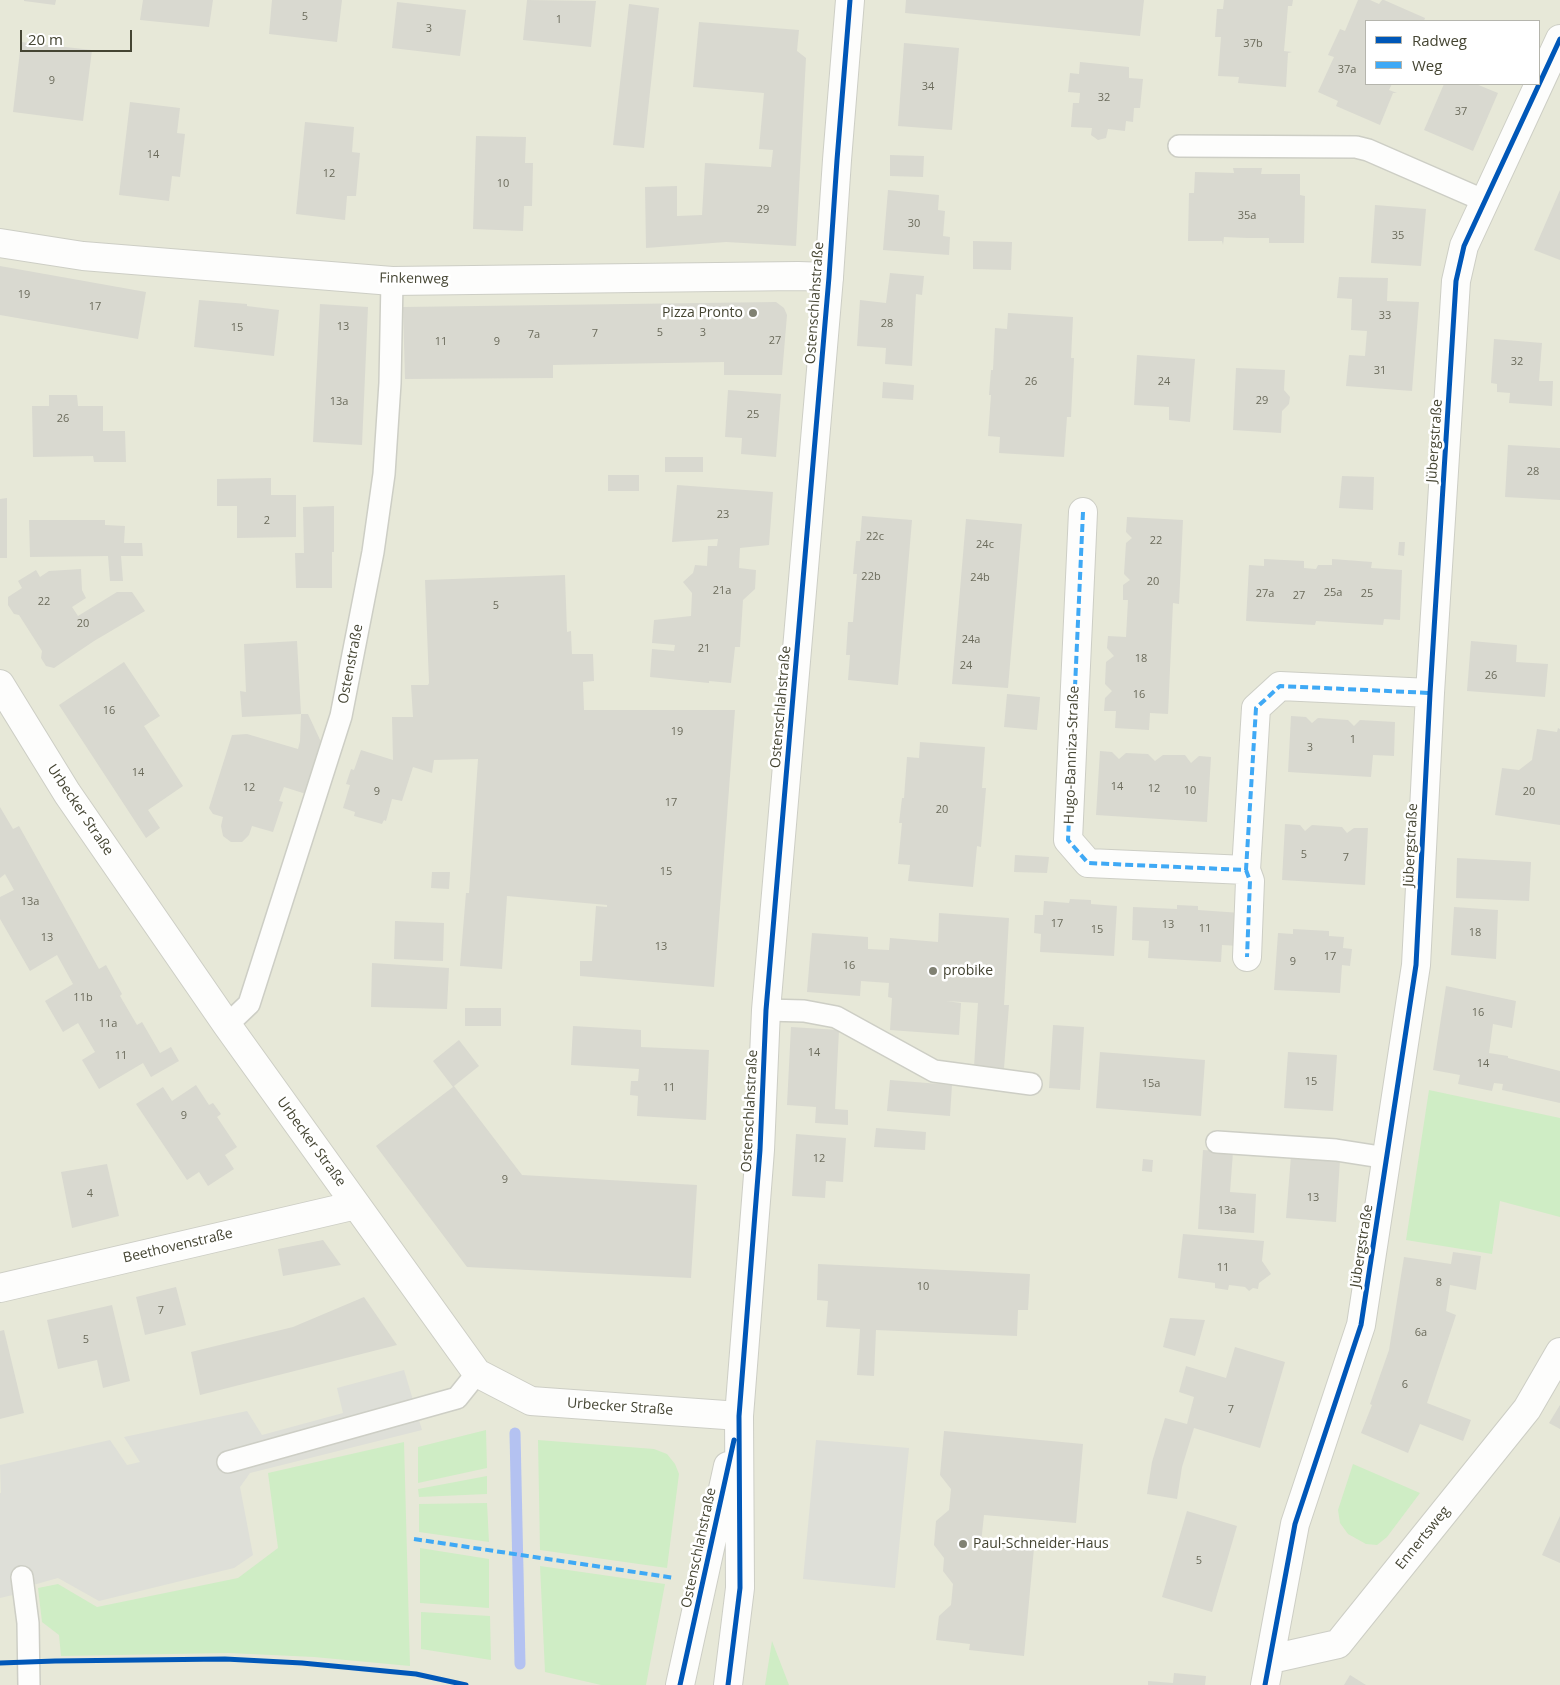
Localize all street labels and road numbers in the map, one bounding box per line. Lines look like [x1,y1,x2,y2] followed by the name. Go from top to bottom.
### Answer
[802,241,828,365] street label: Ostenschlahstraße
[379,270,449,288] street label: Finkenweg
[1424,399,1446,483] street label: Jübergstraße
[335,623,367,705] street label: Ostenstraße
[767,645,795,769] street label: Ostenschlahstraße
[1061,685,1083,825] street label: Hugo-Banniza-Straße
[43,761,117,859] street label: Urbecker Straße
[1400,803,1422,887] street label: Jübergstraße
[738,1049,762,1173] street label: Ostenschlahstraße
[273,1094,349,1190] street label: Urbecker Straße
[1347,1203,1377,1289] street label: Jübergstraße
[122,1225,234,1267] street label: Beethovenstraße
[566,1395,674,1419] street label: Urbecker Straße
[678,1486,720,1610] street label: Ostenschlahstraße
[1392,1503,1454,1573] street label: Ennertsweg

